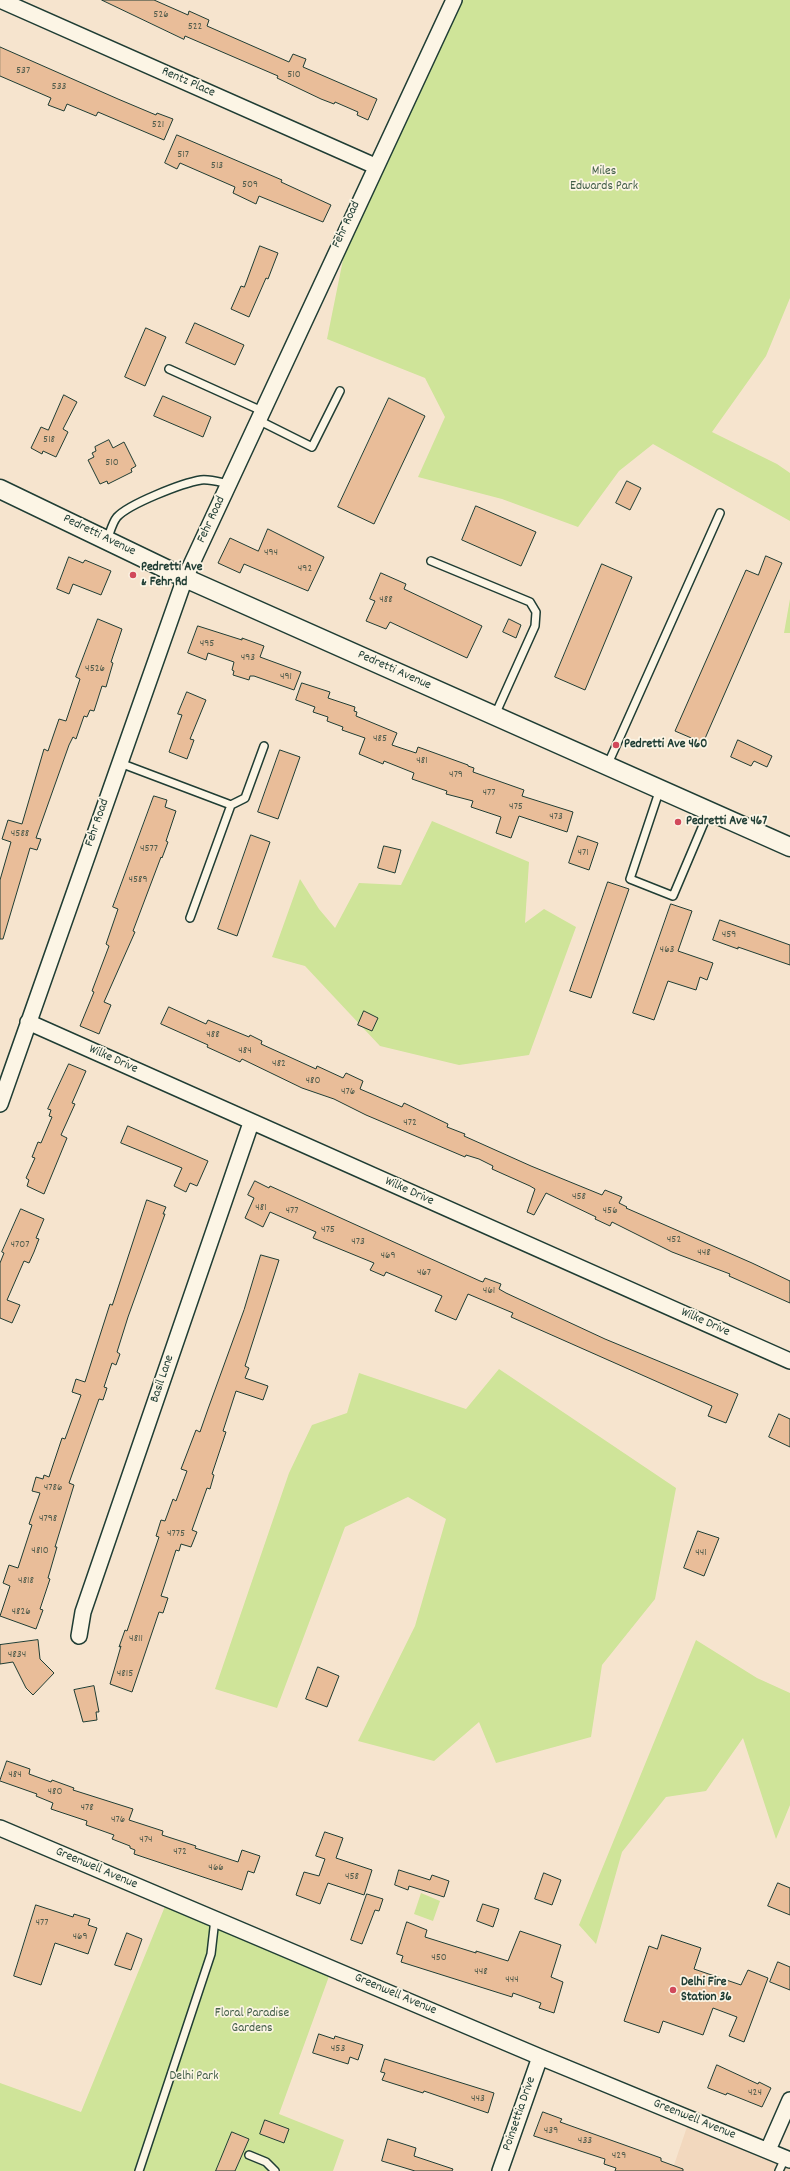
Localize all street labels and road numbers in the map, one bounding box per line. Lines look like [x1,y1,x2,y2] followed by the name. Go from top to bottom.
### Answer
[159,64,217,102] street label: Rentz Place
[329,199,365,251] street label: Fehr Road
[194,494,230,546] street label: Fehr Road
[60,512,138,560] street label: Pedretti Avenue
[355,648,433,694] street label: Pedretti Avenue
[83,797,113,849] street label: Fehr Road
[86,1042,140,1078] street label: Wilke Drive
[382,1174,436,1210] street label: Wilke Drive
[678,1305,732,1341] street label: Wilke Drive
[148,1353,178,1405] street label: Basil Lane
[53,1845,139,1893] street label: Greenwell Avenue
[352,1971,438,2019] street label: Greenwell Avenue
[500,2075,540,2153] street label: Poinsettia Drive
[650,2096,738,2144] street label: Greenwell Avenue

